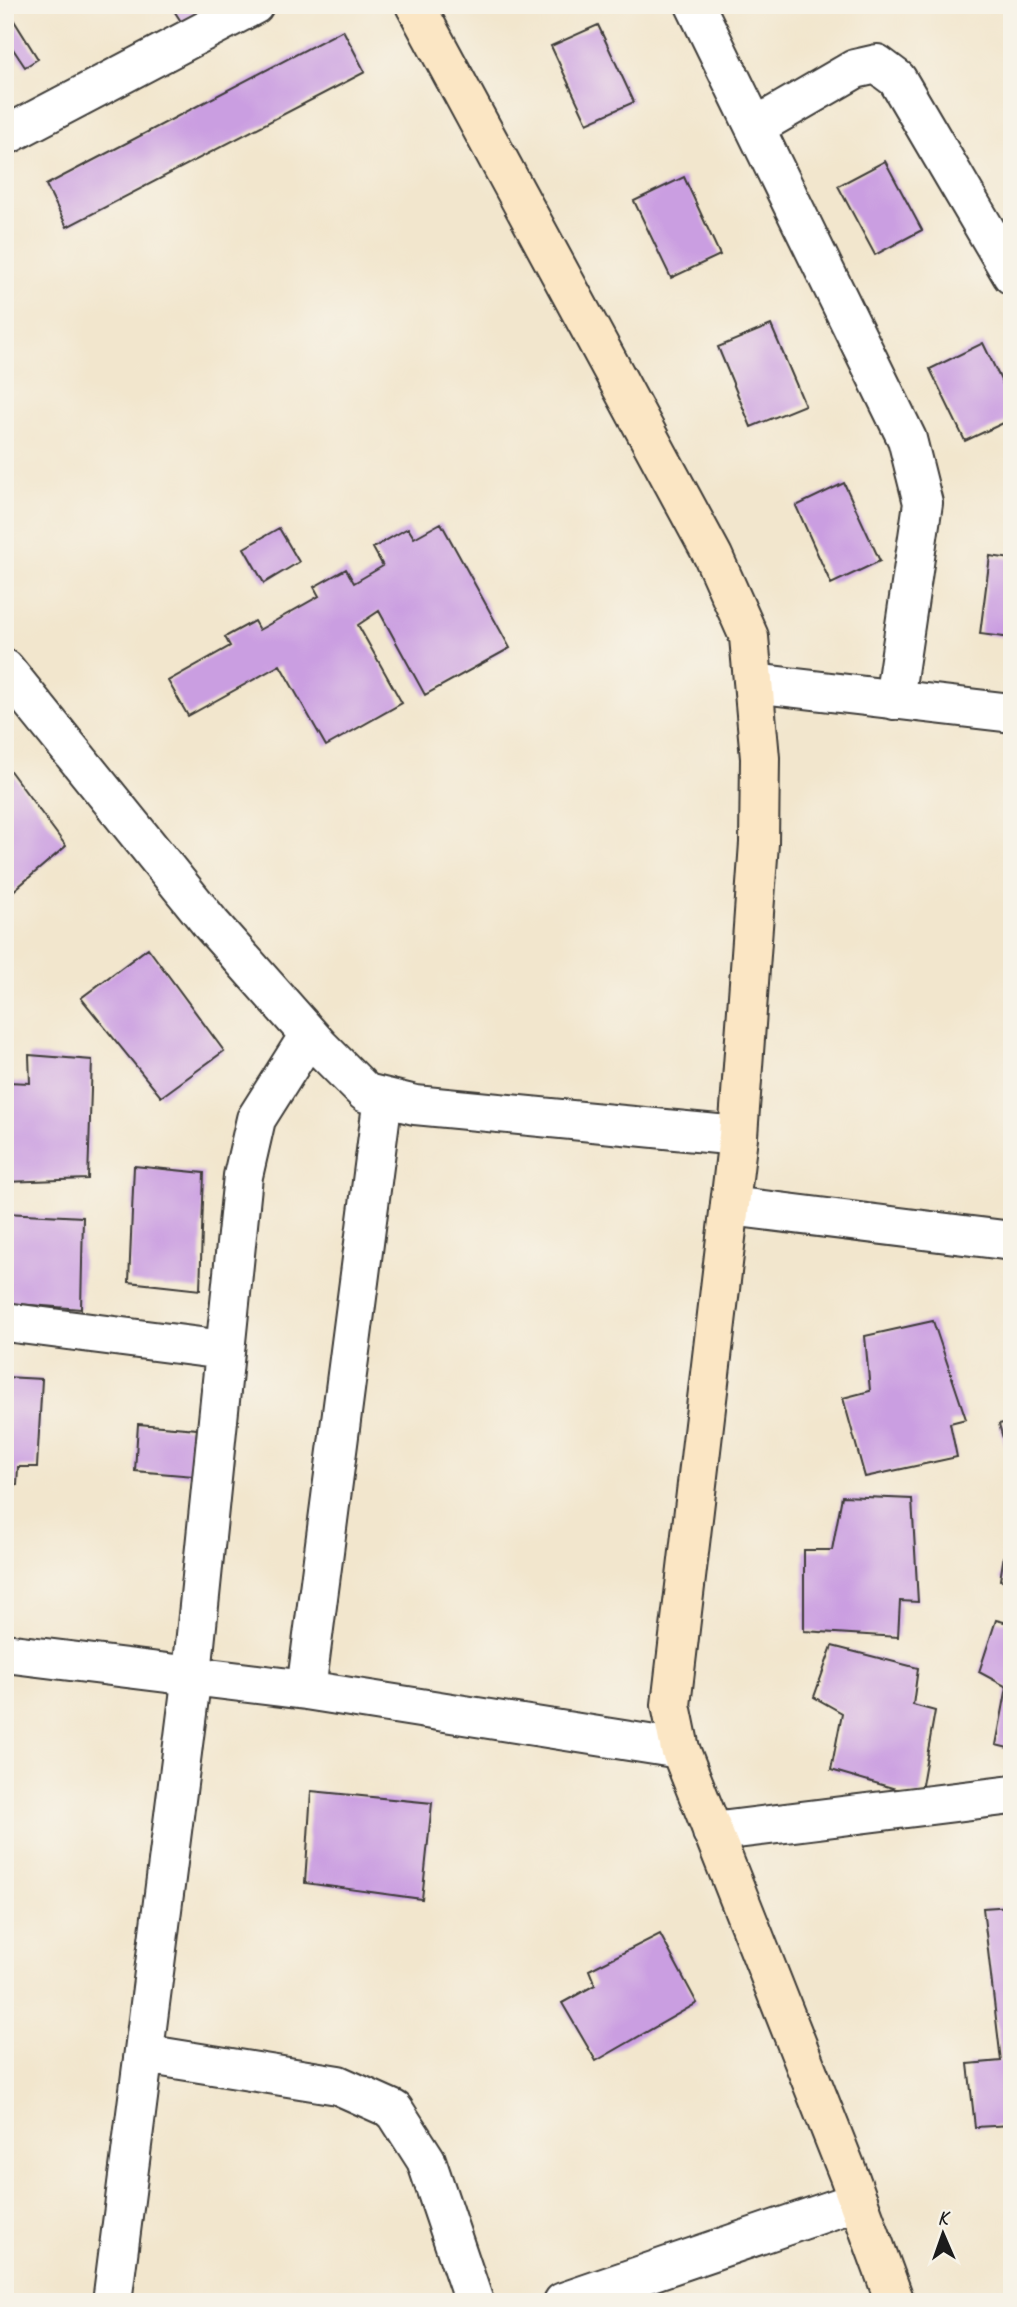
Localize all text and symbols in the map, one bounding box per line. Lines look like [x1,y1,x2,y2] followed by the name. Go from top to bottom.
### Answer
[908,2198,978,2268] north arrow
[937,2206,952,2230] text: K

